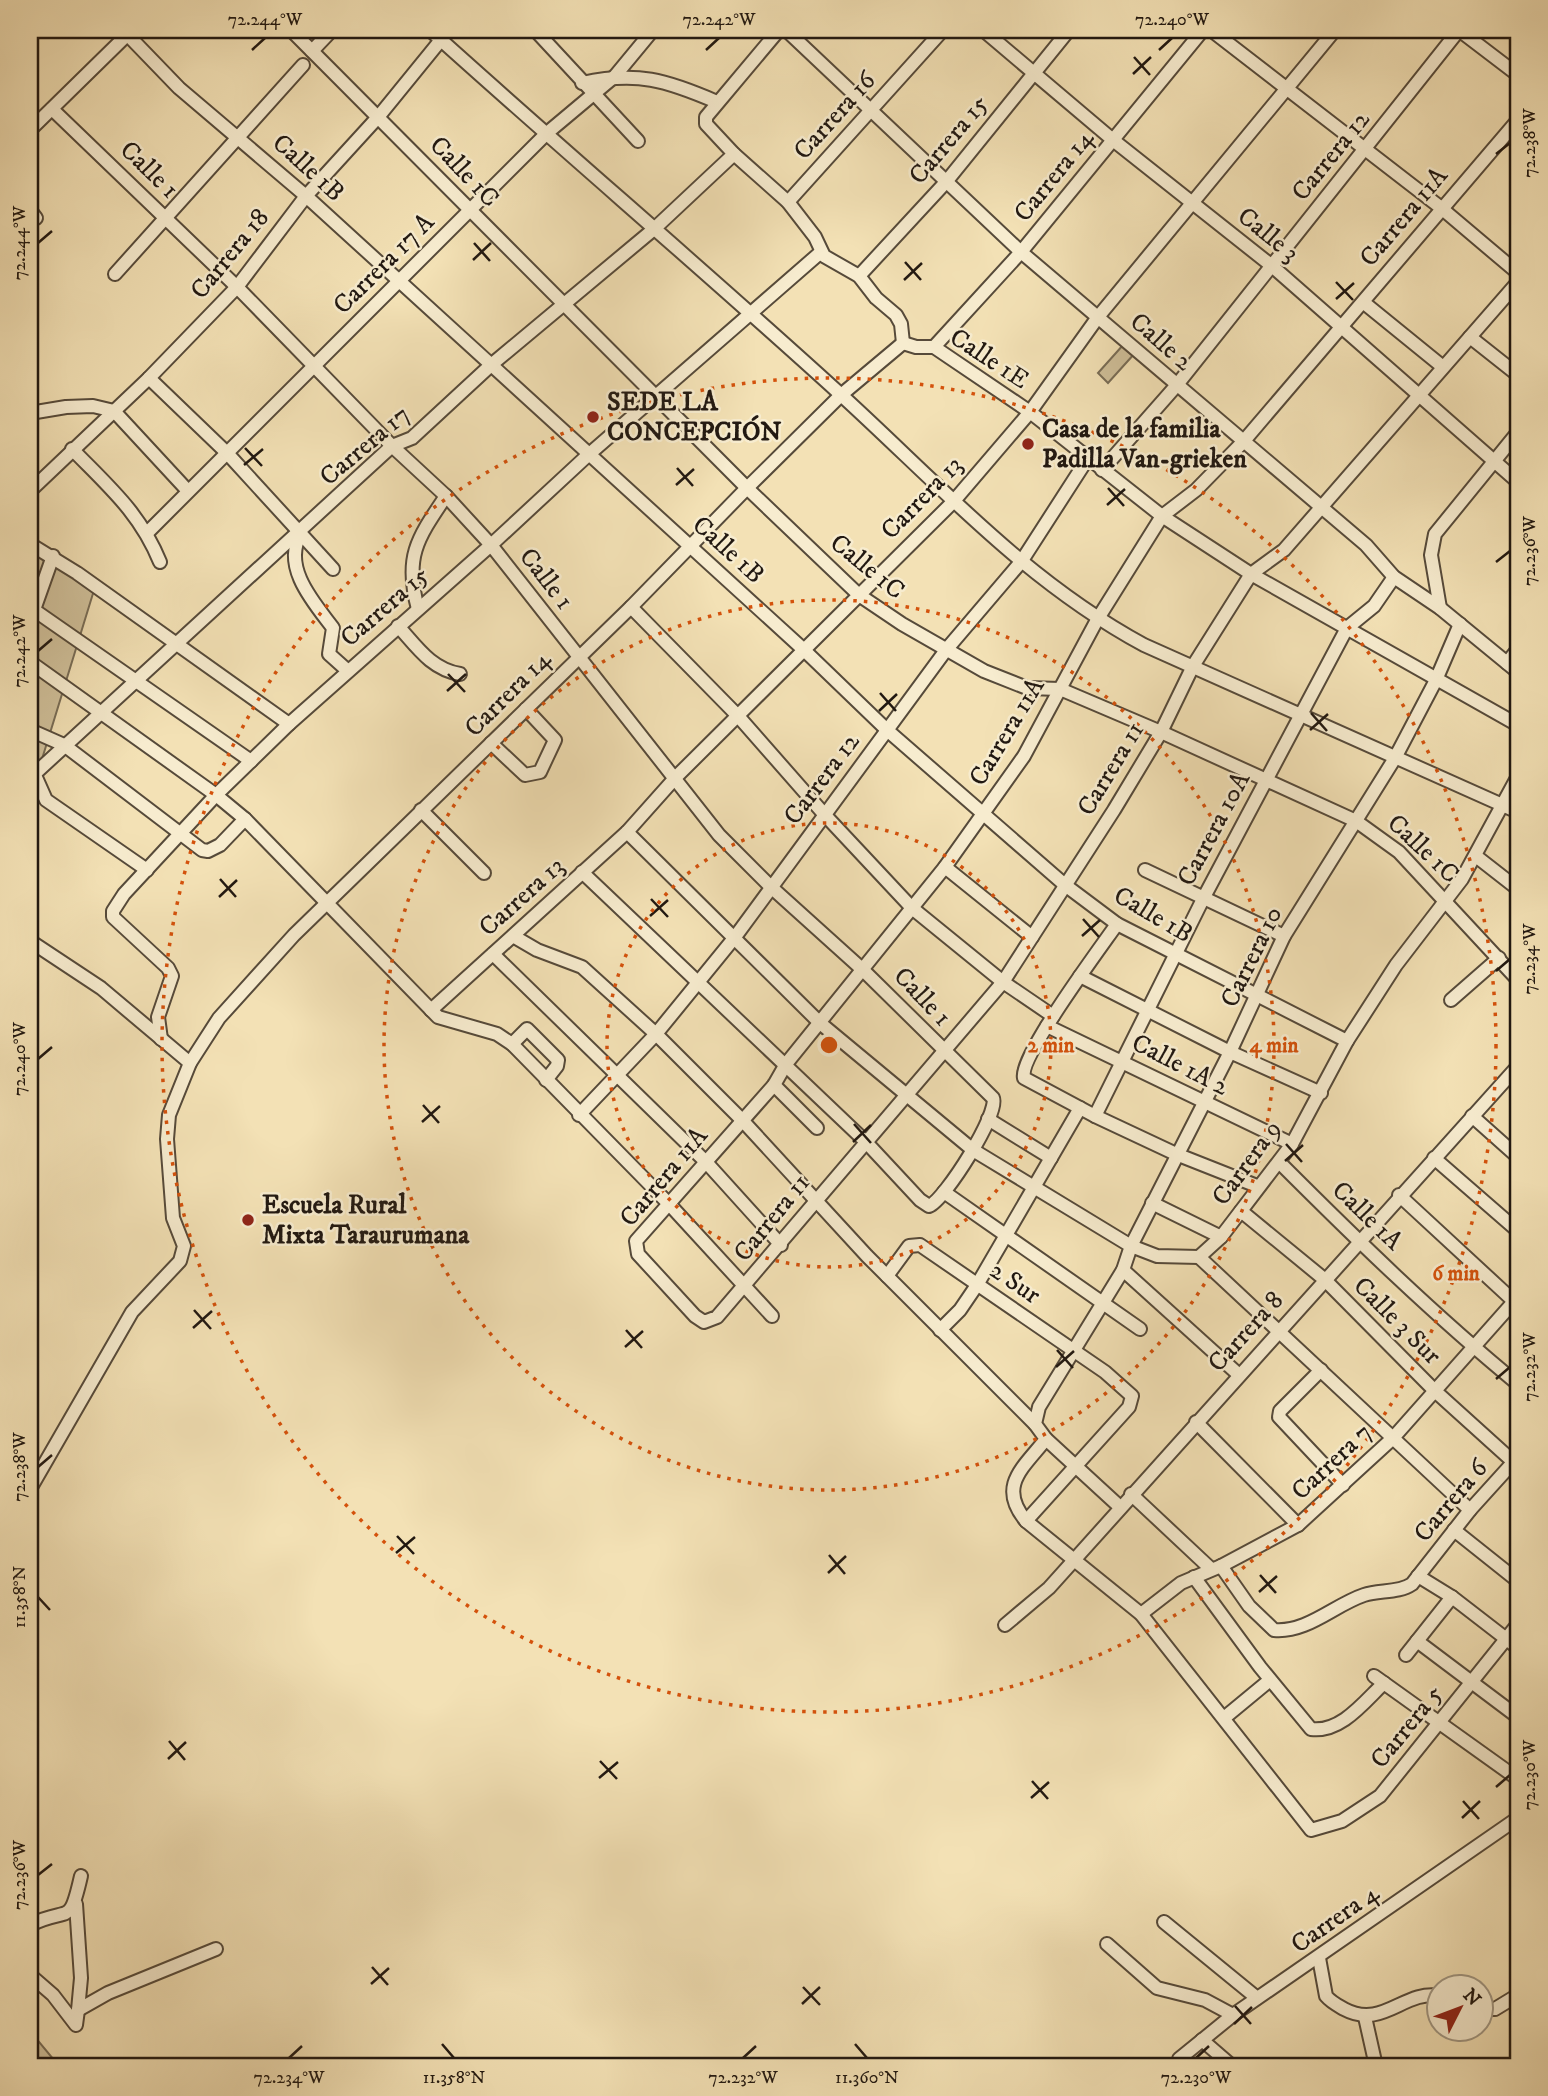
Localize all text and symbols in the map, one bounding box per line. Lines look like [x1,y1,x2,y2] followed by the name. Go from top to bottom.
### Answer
[228,9,303,31] text: 72.244°W
[682,9,756,31] text: 72.242°W
[1135,9,1210,31] text: 72.240°W
[787,64,884,167] street label: Carrera 16
[902,88,996,192] street label: Carrera 15
[1284,104,1378,208] street label: Carrera 12
[1519,108,1541,178] text: 72.238°W
[1007,122,1102,229] street label: Carrera 14
[265,127,351,209] street label: Calle 1B
[422,129,506,215] street label: Calle 1C
[112,134,186,206] street label: Calle 1
[1353,160,1456,274] street label: Carrera 11A
[1230,200,1306,270] street label: Calle 3
[183,202,277,306] street label: Carrera 18
[9,205,31,280] text: 72.244°W
[326,206,442,322] street label: Carrera 17 A
[1123,306,1200,379] street label: Calle 2
[943,321,1035,397] street label: Calle 1E
[607,386,781,449] place label: SEDE LA CONCEPCIÓN
[313,399,417,493] street label: Carrera 17
[585,409,601,425] marker: SEDE LA CONCEPCIÓN
[1042,413,1247,476] place label: Casa de la familia Padilla Van-grieken
[1020,436,1036,452] marker: Casa de la familia Padilla Van-grieken
[874,449,970,547] street label: Carrera 13
[685,509,771,591] street label: Calle 1B
[1519,515,1541,586] text: 72.236°W
[823,527,911,607] street label: Calle 1C
[512,541,580,617] street label: Calle 1
[334,559,436,655] street label: Carrera 15
[9,614,31,688] text: 72.242°W
[458,643,559,744] street label: Carrera 14
[962,672,1052,792] street label: Carrera 11A
[1070,716,1152,822] street label: Carrera 11
[777,726,868,832] street label: Carrera 12
[1170,766,1258,892] street label: Carrera 10A
[1380,807,1466,891] street label: Calle 1C
[472,850,572,944] street label: Carrera 13
[1107,879,1199,951] street label: Calle 1B
[1213,901,1291,1013] street label: Carrera 10
[1519,923,1541,995] text: 72.234°W
[886,960,958,1034] street label: Calle 1
[9,1021,31,1096] text: 72.240°W
[1126,1027,1234,1104] street label: Calle 1A 2
[817,1033,841,1057] centre of rings
[1028,1033,1076,1059] text: 2 min
[1250,1033,1299,1059] text: 4 min
[1205,1114,1289,1212] street label: Carrera 9
[613,1120,716,1234] street label: Carrera 11A
[727,1167,817,1269] street label: Carrera 11
[1324,1174,1410,1258] street label: Calle 1A
[262,1189,470,1252] place label: Escuela Rural Mixta Taraurumana
[240,1212,256,1228] marker: Escuela Rural Mixta Taraurumana
[983,1254,1047,1312] street label: 2 Sur
[1432,1261,1481,1287] text: 6 min
[1346,1270,1448,1372] street label: Calle 3 Sur
[1201,1285,1291,1379] street label: Carrera 8
[1519,1332,1541,1402] text: 72.232°W
[1285,1416,1379,1508] street label: Carrera 7
[9,1432,31,1502] text: 72.238°W
[1407,1452,1496,1549] street label: Carrera 6
[9,1565,31,1628] text: 11.358°N
[1363,1679,1451,1775] street label: Carrera 5
[1519,1739,1541,1810] text: 72.230°W
[9,1839,31,1910] text: 72.236°W
[1285,1876,1386,1961] street label: Carrera 4
[1426,1974,1496,2044] north arrow
[1458,1984,1486,2011] text: N
[253,2067,325,2089] text: 72.234°W
[423,2067,486,2089] text: 11.358°N
[708,2067,778,2089] text: 72.232°W
[835,2067,899,2089] text: 11.360°N
[1161,2067,1232,2089] text: 72.230°W

